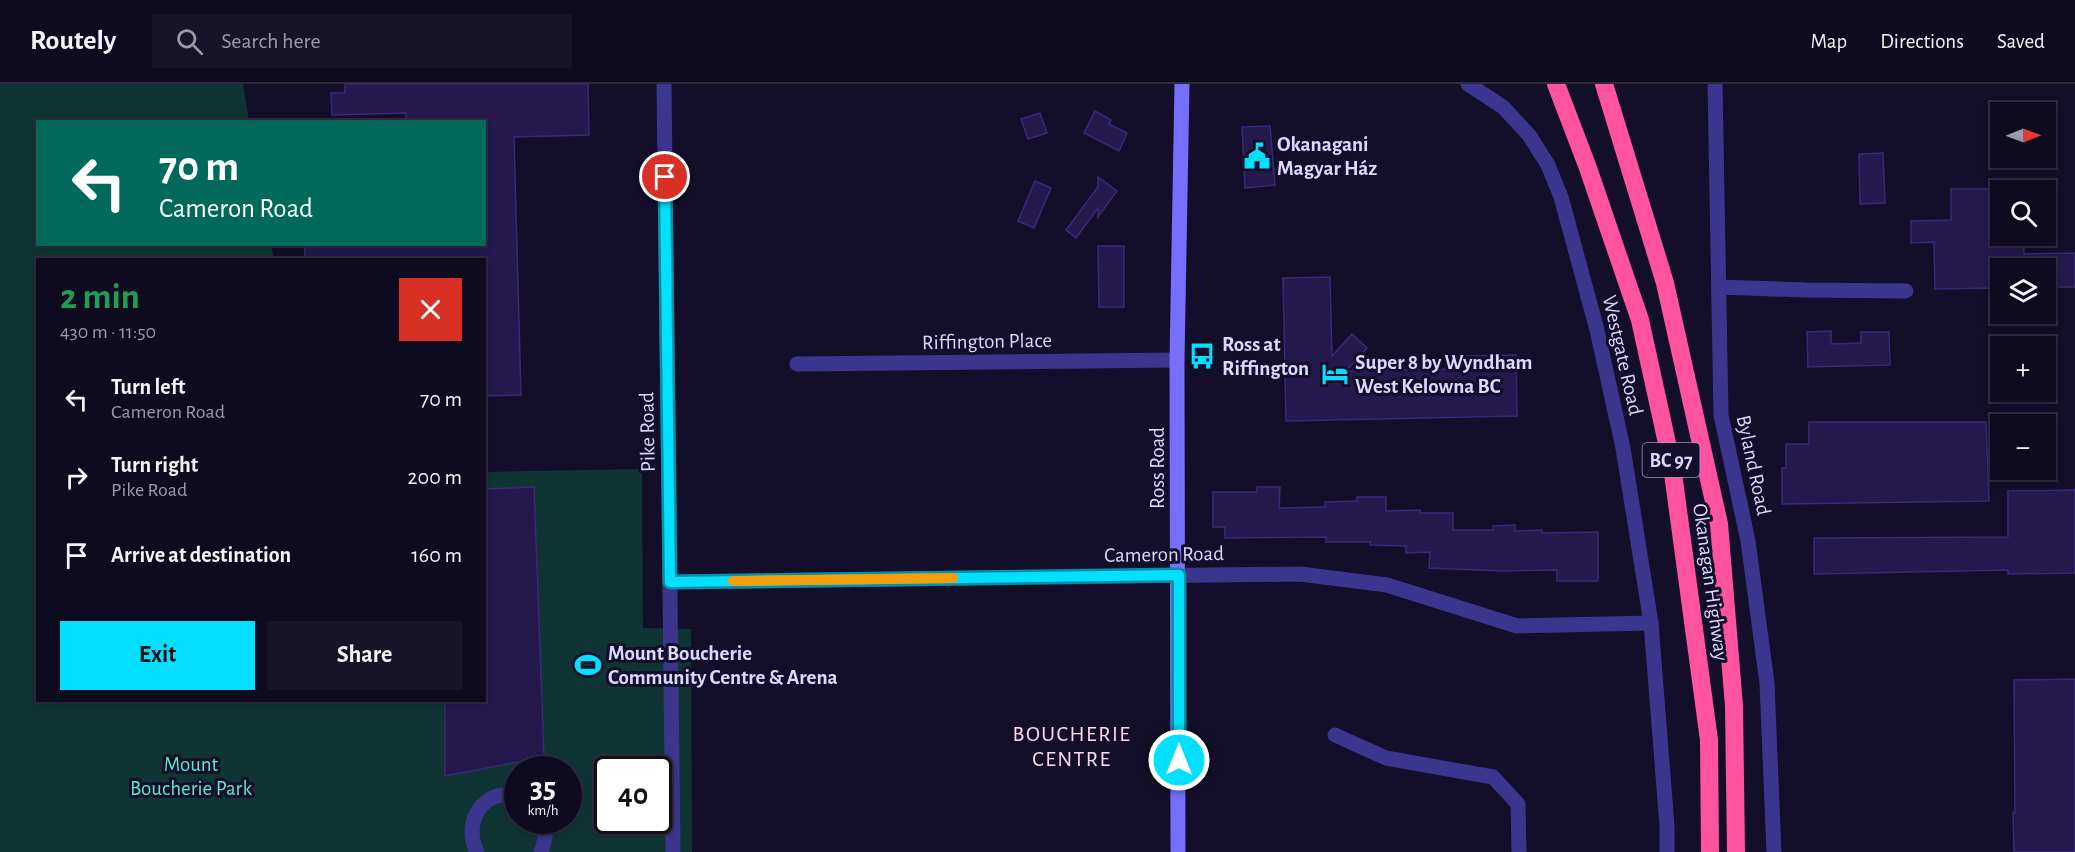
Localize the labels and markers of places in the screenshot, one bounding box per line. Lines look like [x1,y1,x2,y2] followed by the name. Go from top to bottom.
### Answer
[1277,134,1377,179] place label: Okanagani Magyar Ház
[1242,141,1272,171] public building icon: Okanagani Magyar Ház
[639,151,690,202] pin
[1222,334,1309,379] place label: Ross at Riffington
[1187,341,1217,371] bus stop icon: Ross at Riffington
[1355,352,1533,397] place label: Super 8 by Wyndham West Kelowna BC
[1320,359,1350,389] hotel icon: Super 8 by Wyndham West Kelowna BC
[608,643,838,688] place label: Mount Boucherie Community Centre & Arena
[573,650,603,680] sports icon: Mount Boucherie Community Centre & Arena

